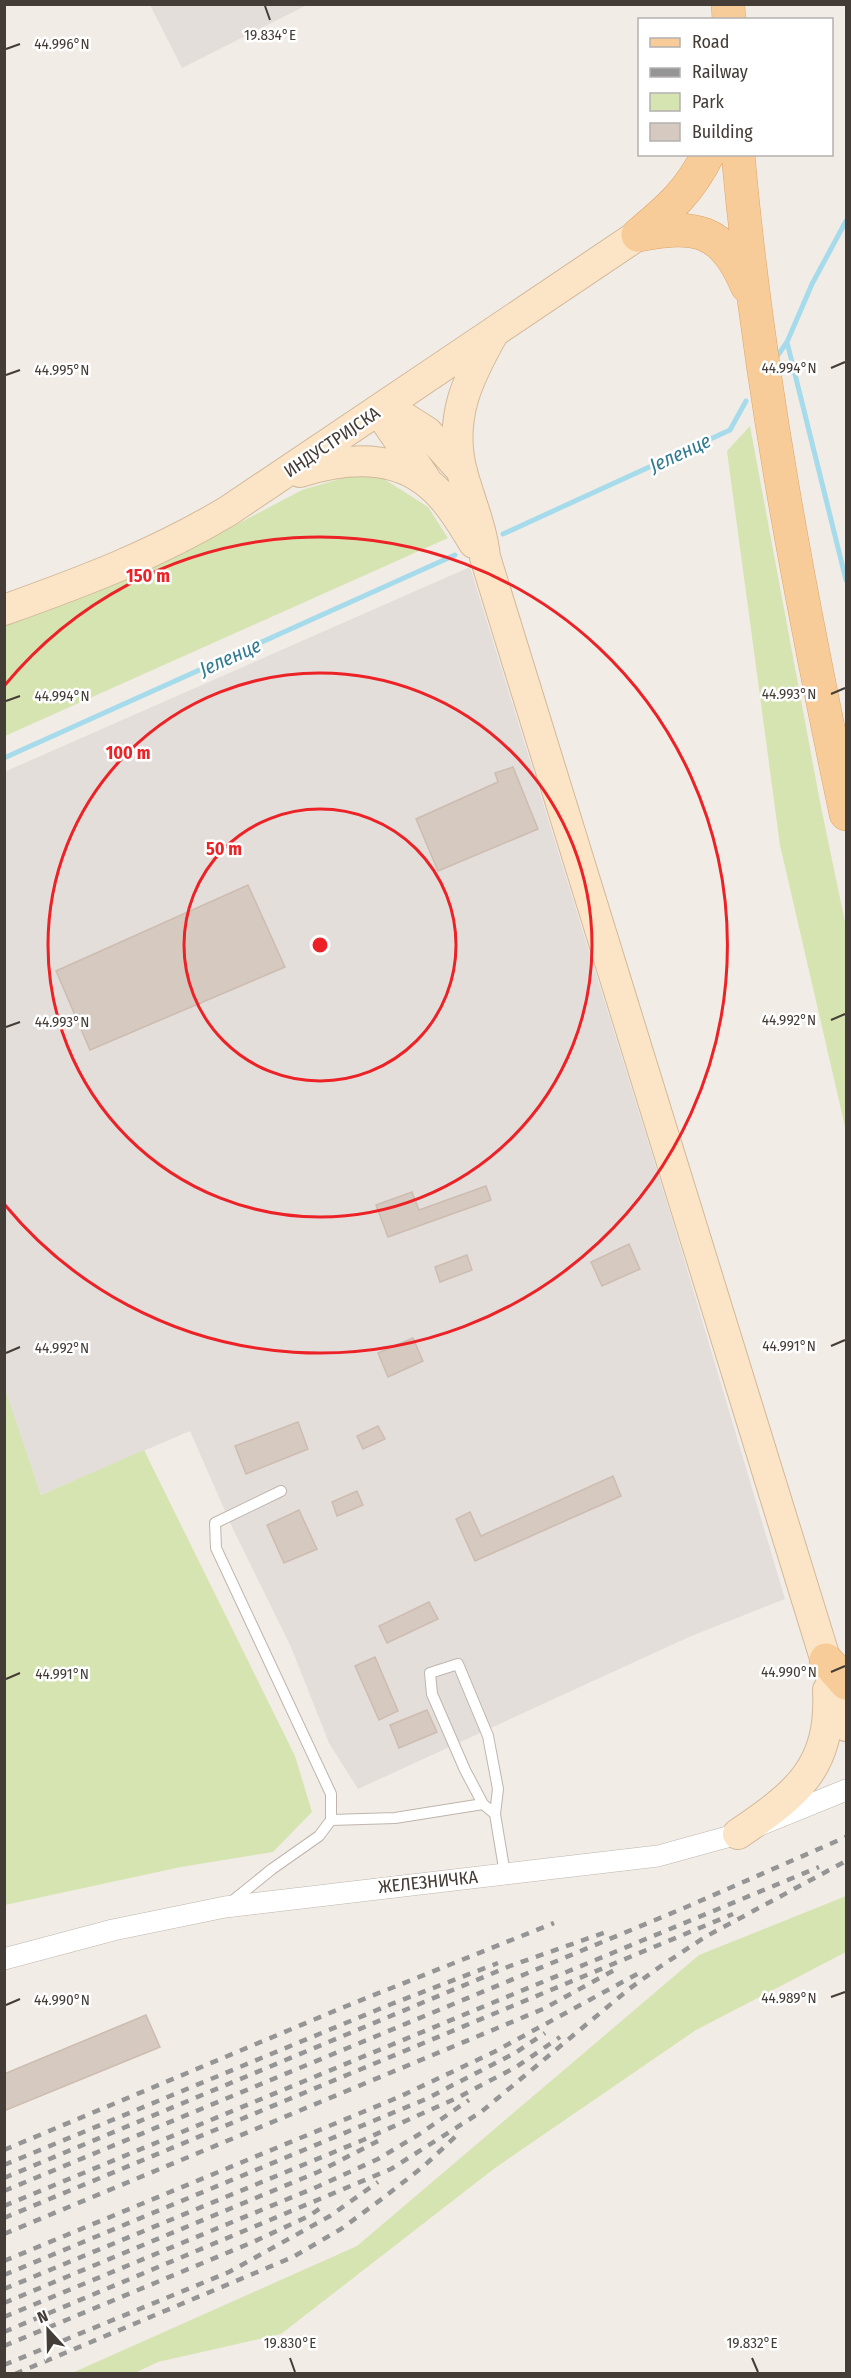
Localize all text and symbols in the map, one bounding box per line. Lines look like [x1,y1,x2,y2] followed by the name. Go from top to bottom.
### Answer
[638,18,833,156] legend
[244,26,296,44] text: 19.834°E
[692,31,729,53] text: Road
[34,35,90,53] text: 44.996°N
[692,61,748,83] text: Railway
[692,91,725,113] text: Park
[692,121,753,143] text: Building
[761,359,817,377] text: 44.994°N
[35,361,89,379] text: 44.995°N
[280,401,385,482] street label: ИНДУСТРИЈСКА
[645,428,715,478] water label: Јеленце
[126,565,170,587] text: 150 m
[195,633,265,682] water label: Јеленце
[762,685,816,703] text: 44.993°N
[34,687,90,705] text: 44.994°N
[106,742,150,764] text: 100 m
[206,838,242,860] text: 50 m
[310,935,330,955] centre of rings
[762,1011,816,1029] text: 44.992°N
[35,1013,89,1031] text: 44.993°N
[762,1337,816,1355] text: 44.991°N
[35,1339,89,1357] text: 44.992°N
[761,1663,817,1681] text: 44.990°N
[35,1665,89,1683] text: 44.991°N
[377,1866,479,1898] street label: ЖЕЛЕЗНИЧКА
[761,1989,817,2007] text: 44.989°N
[34,1991,90,2009] text: 44.990°N
[18,2300,78,2360] north arrow
[35,2306,51,2327] text: N
[264,2334,316,2352] text: 19.830°E
[726,2334,778,2352] text: 19.832°E

